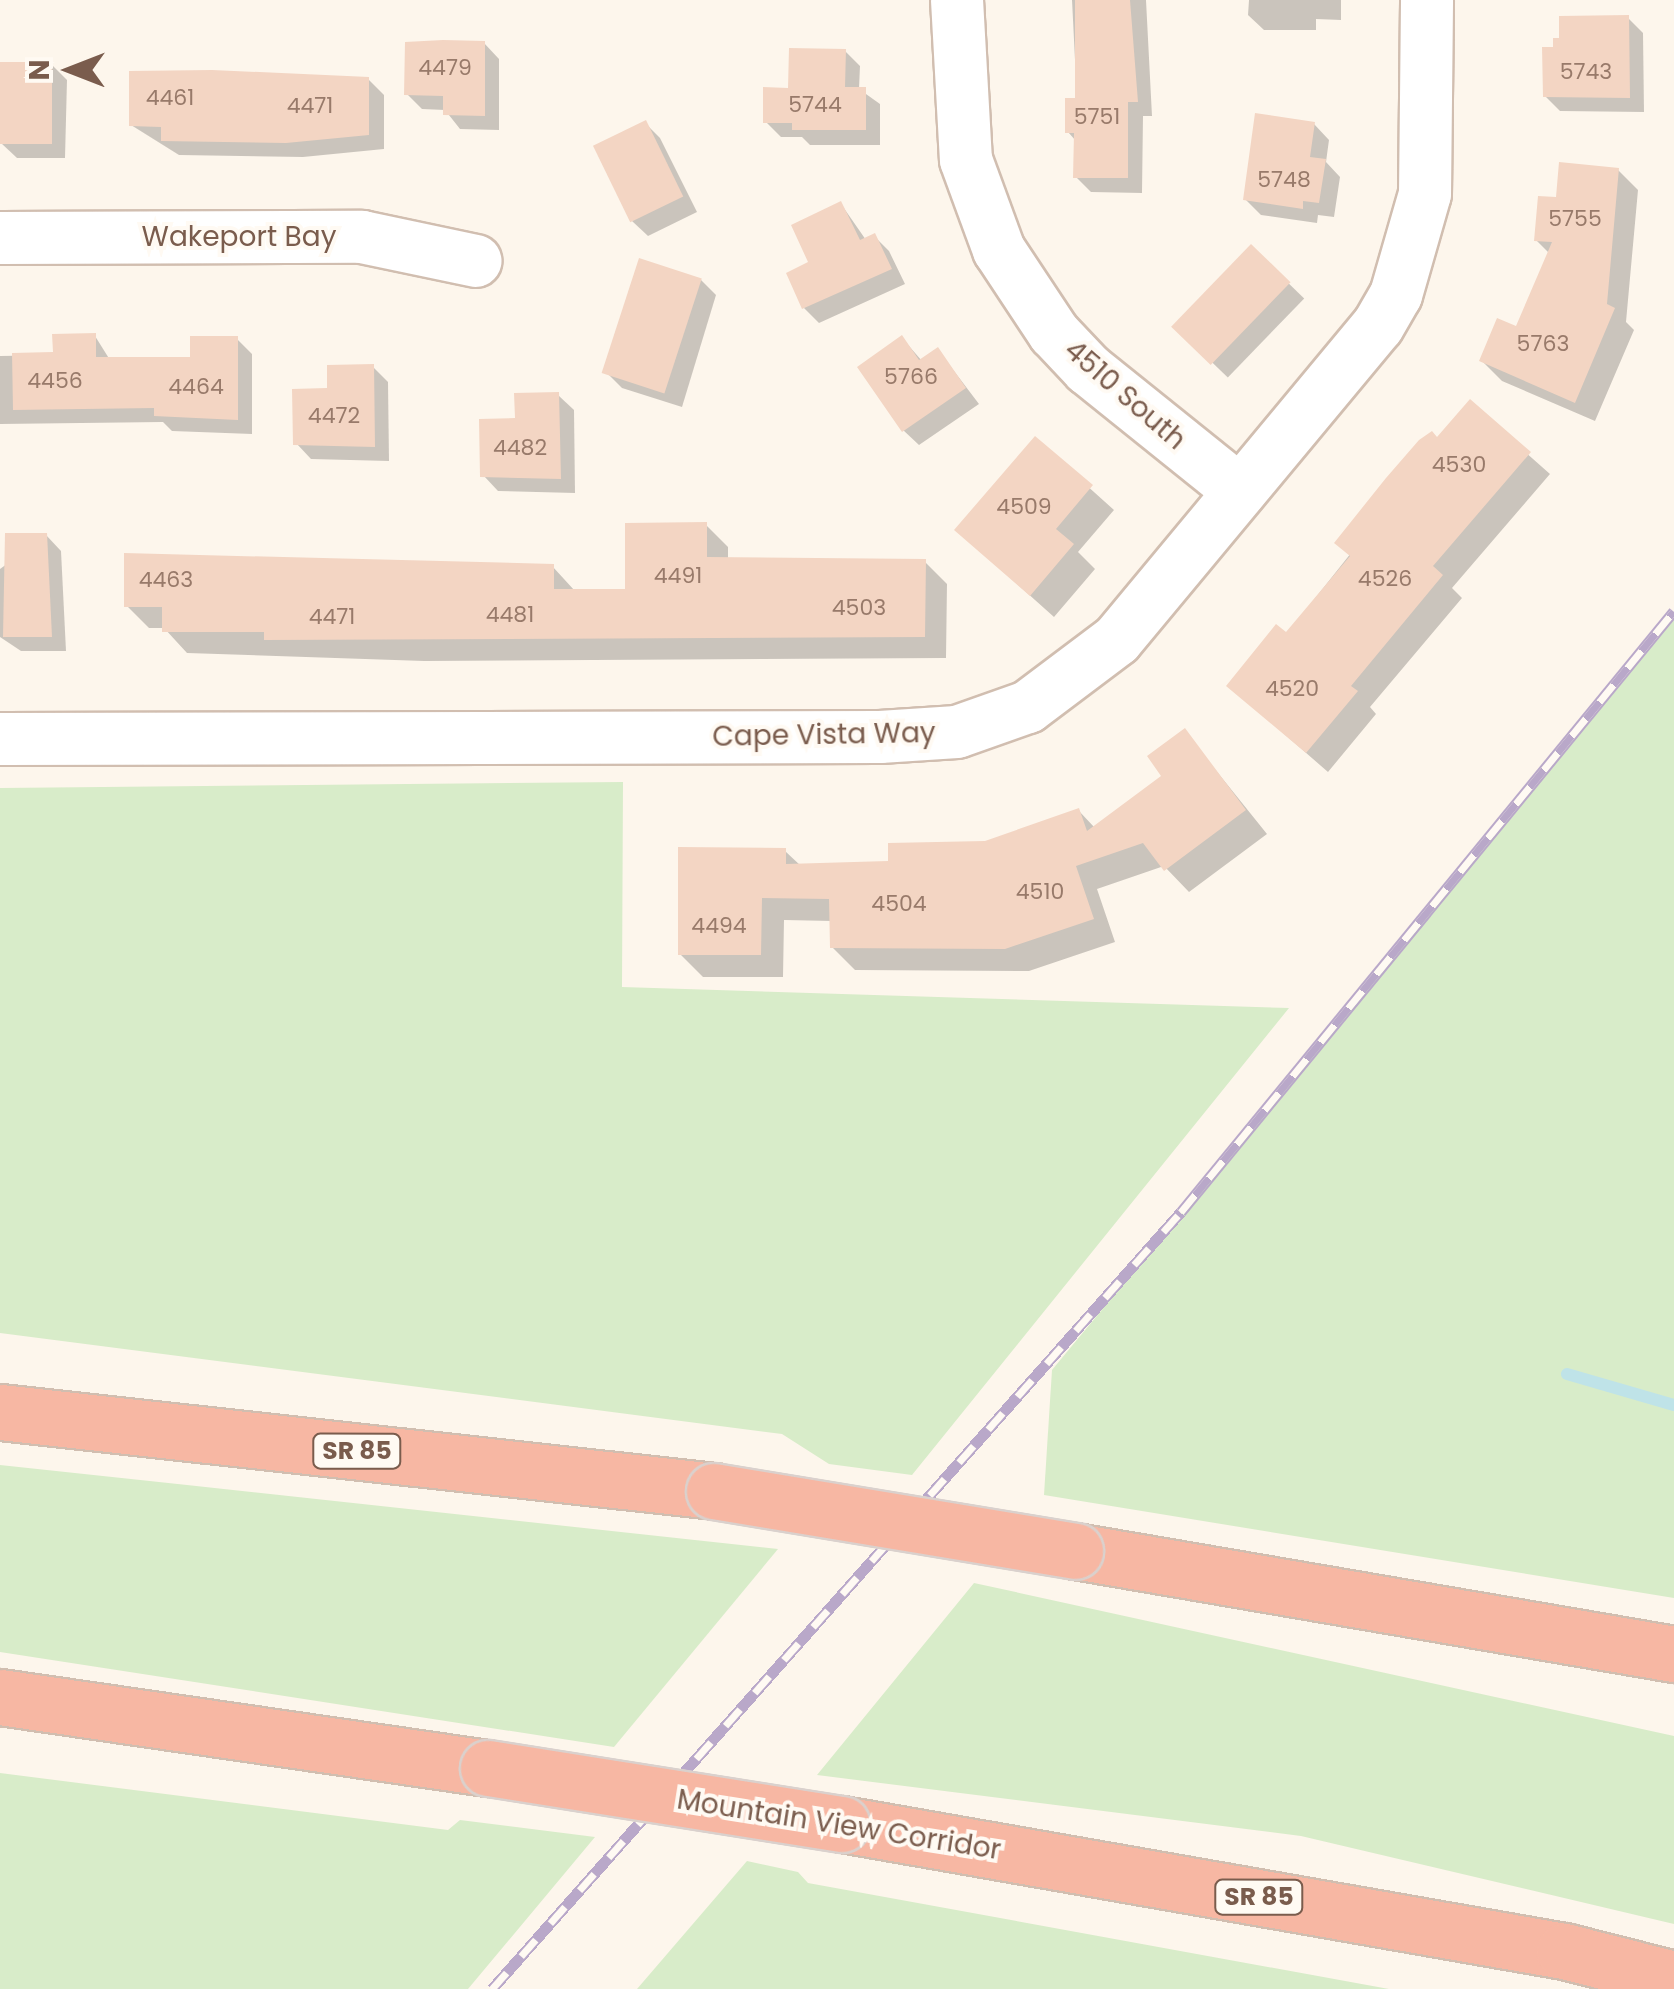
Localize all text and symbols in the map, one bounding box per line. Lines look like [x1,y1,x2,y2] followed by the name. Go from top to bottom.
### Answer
[20,20,120,120] north arrow
[418,55,472,81] house number: 4479
[20,59,59,81] text: N
[1560,59,1612,85] house number: 5743
[146,85,194,111] house number: 4461
[788,92,842,118] house number: 5744
[287,93,333,119] house number: 4471
[1074,104,1120,130] house number: 5751
[1257,167,1311,193] house number: 5748
[1548,206,1602,232] house number: 5755
[142,220,336,254] street label: Wakeport Bay
[1517,331,1569,357] house number: 5763
[1058,333,1192,457] street label: 4510 South
[884,364,938,390] house number: 5766
[27,368,83,394] house number: 4456
[168,374,224,400] house number: 4464
[308,403,360,429] house number: 4472
[493,435,547,461] house number: 4482
[1432,452,1486,478] house number: 4530
[996,494,1052,520] house number: 4509
[654,563,702,589] house number: 4491
[1358,566,1412,592] house number: 4526
[139,567,193,593] house number: 4463
[832,595,886,621] house number: 4503
[486,602,534,628] house number: 4481
[309,604,355,630] house number: 4471
[1265,676,1319,702] house number: 4520
[712,716,936,754] street label: Cape Vista Way
[1016,879,1064,905] house number: 4510
[871,891,927,917] house number: 4504
[691,913,747,939] house number: 4494
[312,1431,402,1471] road number: SR 85
[675,1783,1003,1867] street label: Mountain View Corridor
[1214,1877,1304,1917] road number: SR 85

